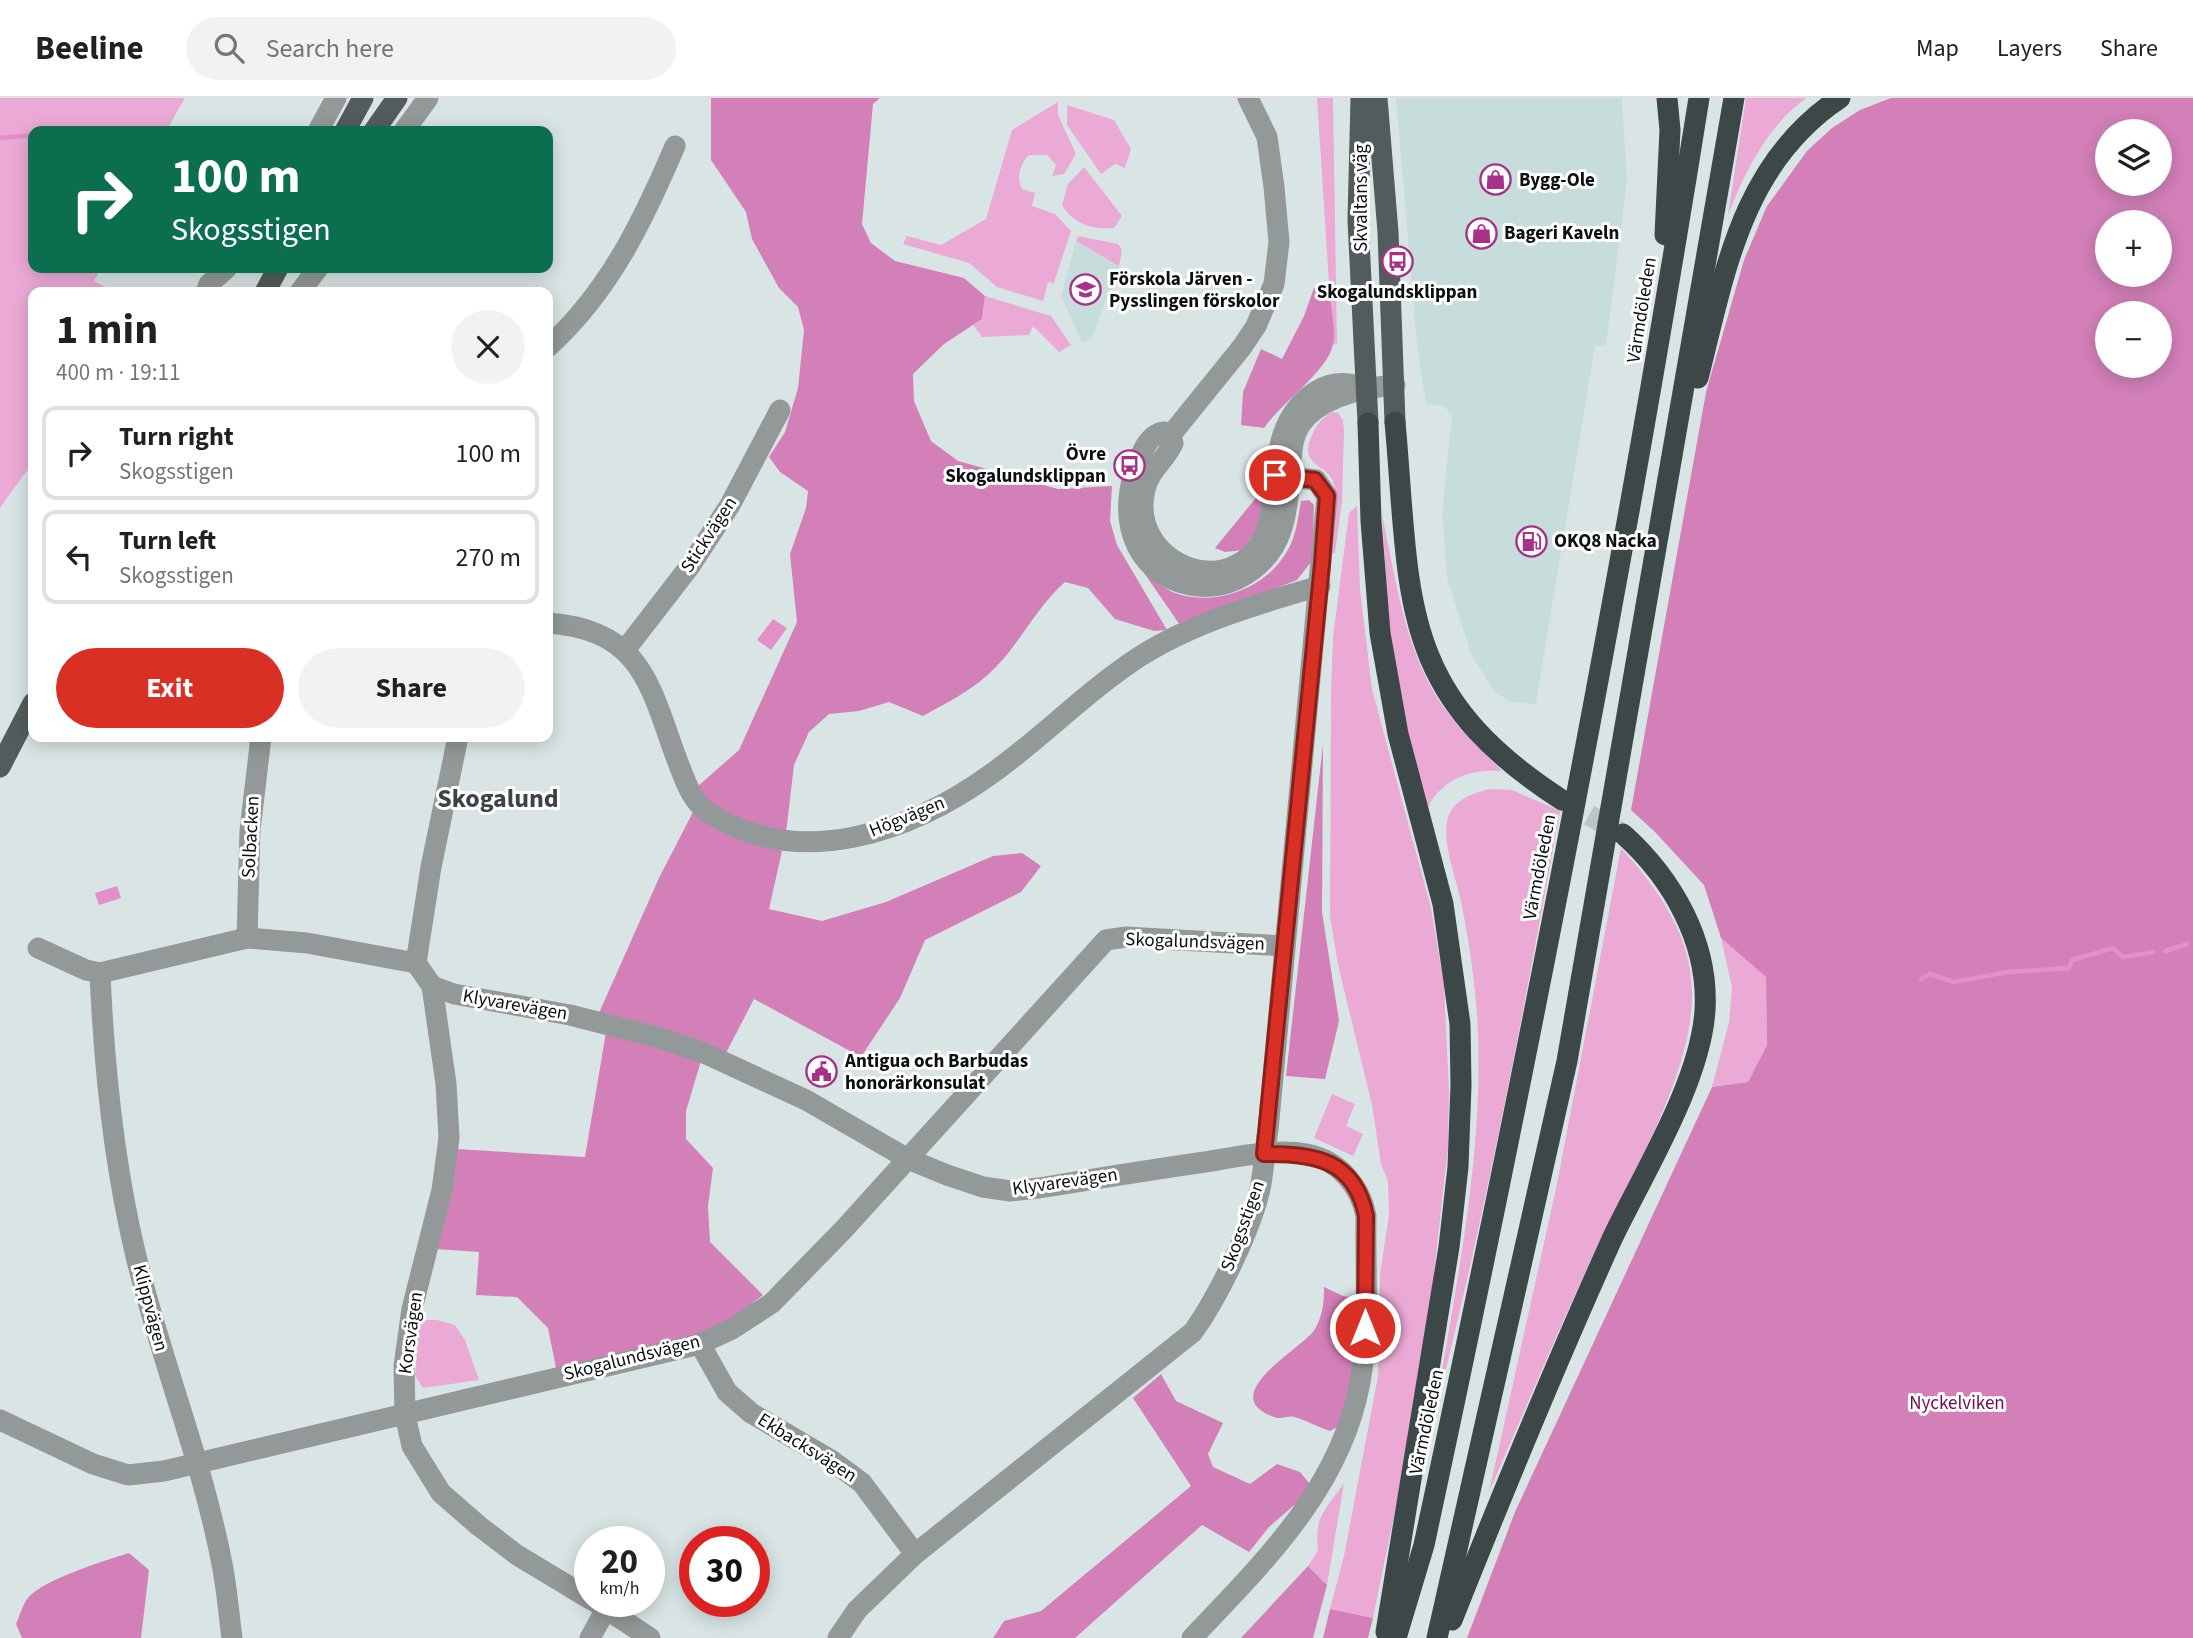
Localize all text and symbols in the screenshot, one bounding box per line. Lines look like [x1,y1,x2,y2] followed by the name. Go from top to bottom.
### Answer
[186,17,676,80] search box
[35,25,144,72] text: Beeline
[210,29,248,67] icon: search
[266,30,394,67] text: Search here
[1916,31,1959,66] text: Map
[1997,31,2062,66] text: Layers
[2100,31,2158,66] text: Share
[2095,119,2172,378] map controls
[2095,119,2172,196] button: layers
[171,142,300,212] text: 100 m
[1348,144,1375,252] street label: Skvaltans väg
[56,154,147,245] icon: right
[1479,163,1513,197] shop icon: Bygg-Ole
[1519,167,1595,194] place label: Bygg-Ole
[171,207,331,253] text: Skogsstigen
[2095,210,2172,287] button: +
[1464,216,1498,250] shop icon: Bageri Kaveln
[1504,220,1619,247] place label: Bageri Kaveln
[1380,244,1414,278] bus stop icon: Skogalundsklippan
[1620,255,1664,365] street label: Värmdöleden
[1109,266,1280,315] place label: Förskola Järven - Pysslingen förskolor
[1069,273,1103,307] school or university icon: Förskola Järven - Pysslingen förskolor
[1317,279,1477,306] place label: Skogalundsklippan
[56,300,158,360] text: 1 min
[2095,301,2172,378] button: −
[451,310,525,384] button: close
[56,356,180,389] text: 400 m · 19:11
[119,418,234,455] text: Turn right
[60,434,98,472] icon: right
[455,435,521,472] text: 100 m
[945,441,1106,490] place label: Övre Skogalundsklippan
[1245,445,1305,505] pin
[1112,448,1146,482] bus stop icon: Övre Skogalundsklippan
[119,455,234,488] text: Skogsstigen
[1256,456,1294,494] icon: arrive
[674,492,744,578] street label: Stickvägen
[119,522,216,559] text: Turn left
[1514,524,1548,558] fuel station icon: OKQ8 Nacka
[1554,528,1657,555] place label: OKQ8 Nacka
[60,538,98,576] icon: left
[455,539,521,576] text: 270 m
[119,559,234,592] text: Skogsstigen
[56,648,284,728] button: Exit
[298,648,525,728] button: Share
[437,780,559,817] district label: Skogalund
[865,790,949,844] street label: Högvägen
[235,795,267,879] street label: Solbacken
[1517,812,1563,922] street label: Värmdöleden
[1125,926,1265,958] street label: Skogalundsvägen
[460,983,570,1027] street label: Klyvarevägen
[844,1048,1028,1097] place label: Antigua och Barbudas honorärkonsulat
[805,1055,839,1089] public building icon: Antigua och Barbudas honorärkonsulat
[1011,1161,1119,1203] street label: Klyvarevägen
[1214,1177,1272,1275] street label: Skogsstigen
[125,1262,175,1354] street label: Klippvägen
[392,1290,430,1376] street label: Korsvägen
[1328,1291,1402,1365] position arrow
[561,1328,703,1388] street label: Skogalundsvägen
[1403,1367,1451,1477] street label: Värmdöleden
[1909,1390,2005,1417] park label: Nyckelviken
[752,1407,862,1489] street label: Ekbacksvägen
[679,1526,770,1617] speed limit sign: 30
[601,1537,638,1587] text: 20
[600,1576,639,1601] text: km/h

